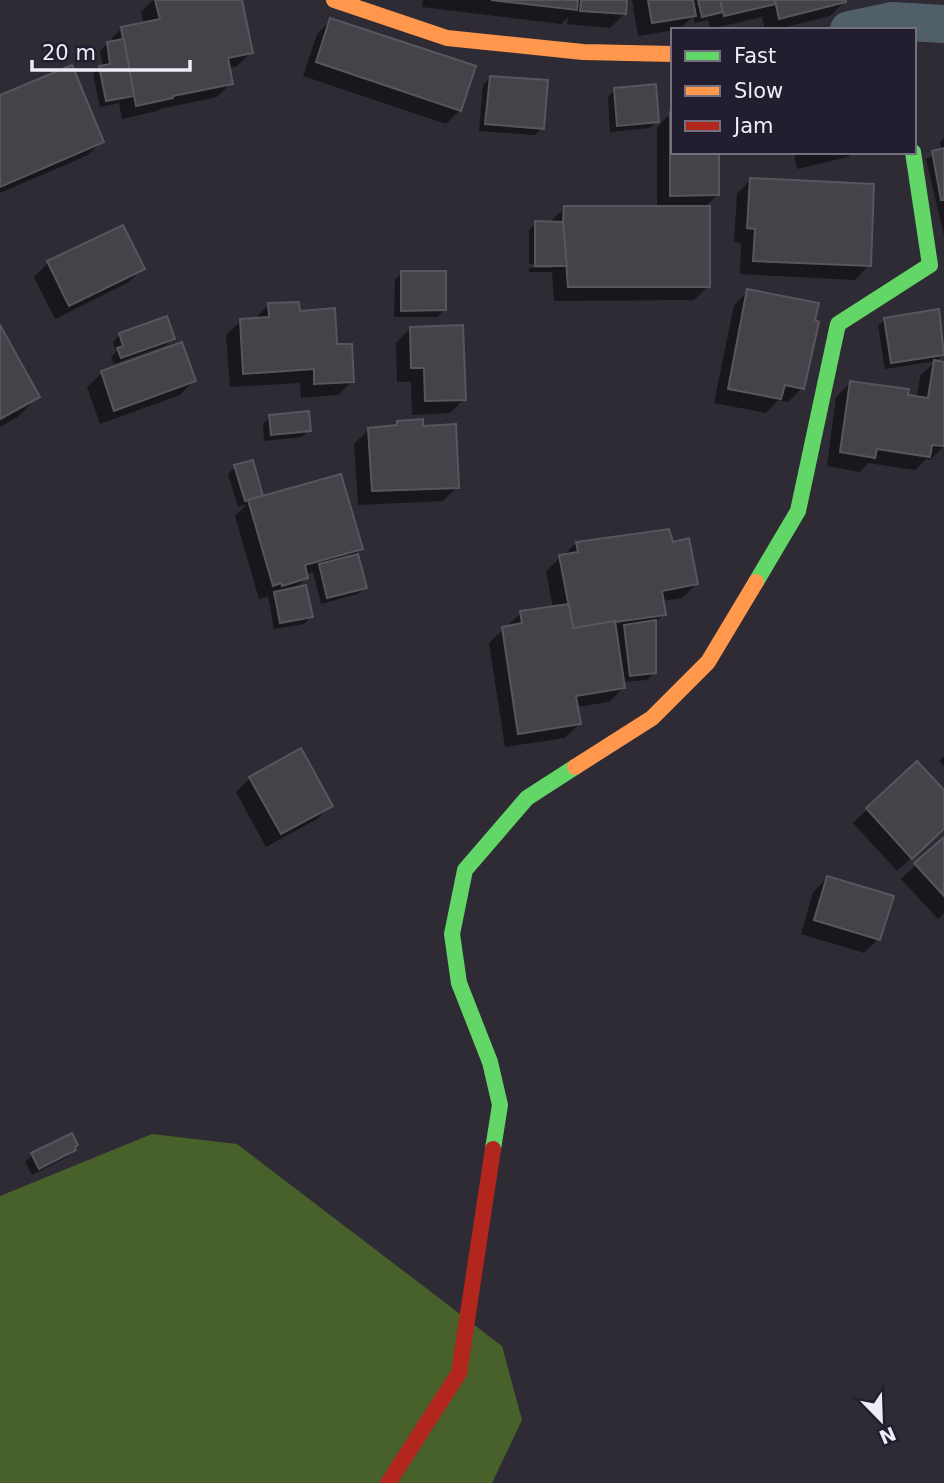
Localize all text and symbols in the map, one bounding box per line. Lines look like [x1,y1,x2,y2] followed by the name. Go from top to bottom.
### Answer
[32,28,189,72] scale bar
[671,28,916,154] legend
[42,41,96,65] text: 20 m
[734,44,776,68] text: Fast
[734,79,783,103] text: Slow
[732,114,774,138] text: Jam
[846,1385,916,1455] north arrow
[876,1422,899,1449] text: N

